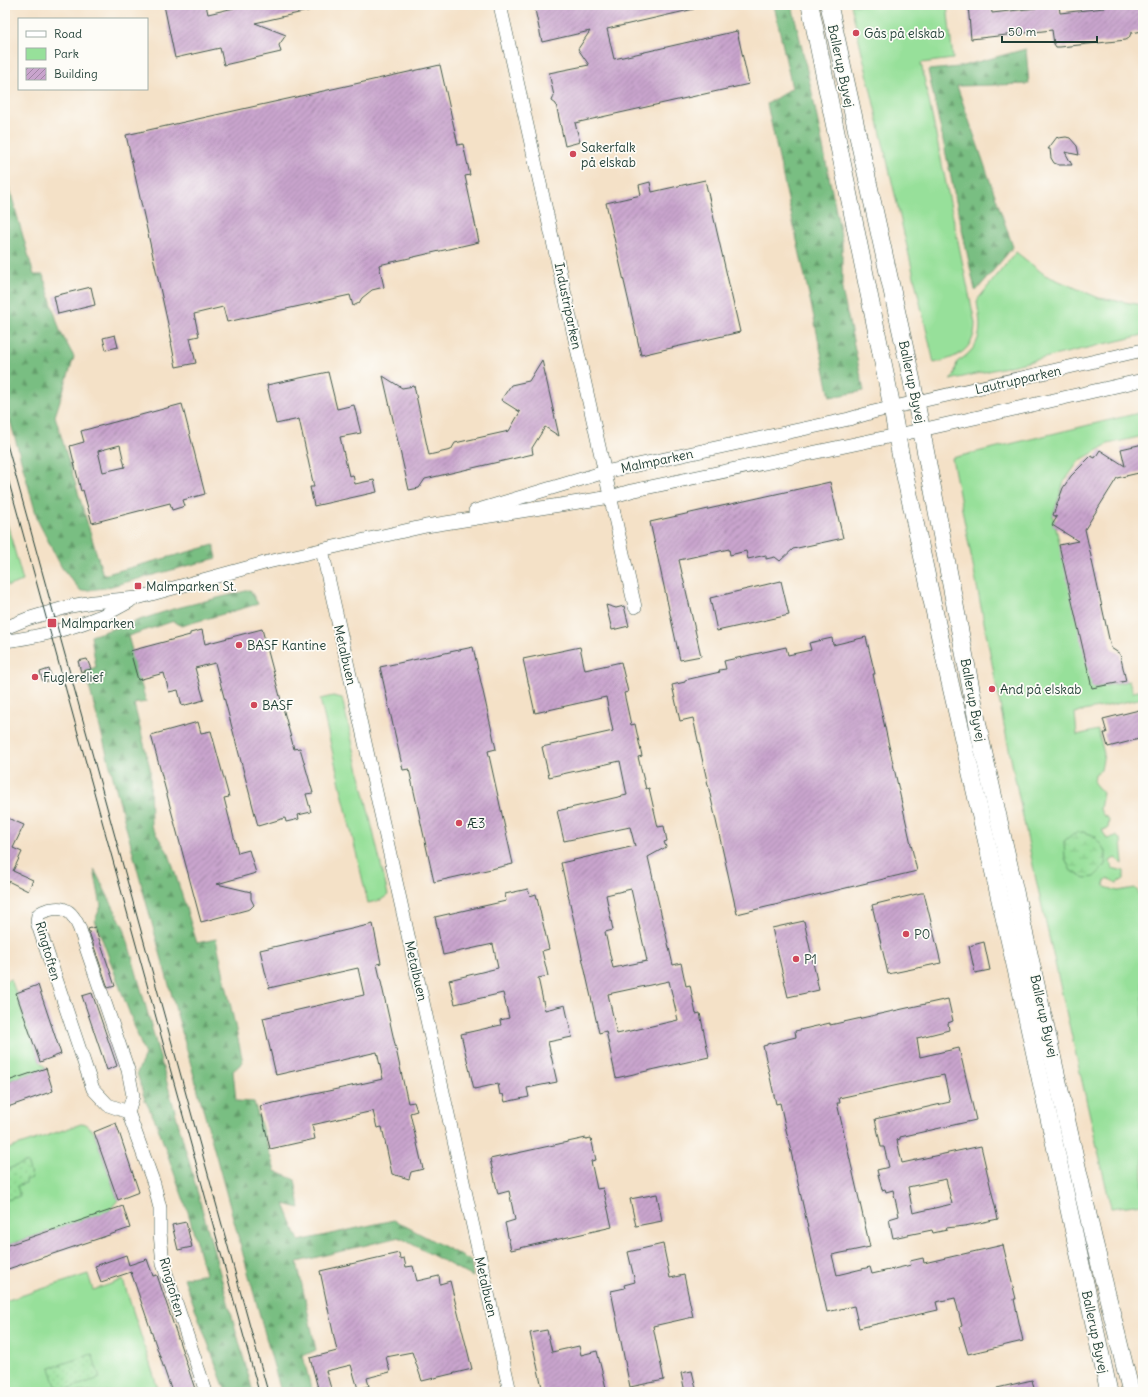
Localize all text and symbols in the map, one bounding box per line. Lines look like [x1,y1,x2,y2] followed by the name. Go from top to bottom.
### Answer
[18,18,148,90] legend
[1002,18,1097,44] scale bar
[824,23,858,109] street label: Ballerup Byvej
[1008,24,1037,39] text: 50 m
[864,25,945,42] place label: Gås på elskab
[54,26,82,41] text: Road
[851,28,861,38] marker: Gås på elskab
[54,46,79,61] text: Park
[54,66,98,81] text: Building
[581,139,636,171] place label: Sakerfalk på elskab
[568,149,578,159] marker: Sakerfalk på elskab
[551,261,586,351] street label: Industriparken
[895,339,929,425] street label: Ballerup Byvej
[973,362,1063,398] street label: Lautrupparken
[619,445,695,477] street label: Malmparken
[146,578,237,595] place label: Malmparken St.
[133,581,143,591] marker: Malmparken St.
[61,615,135,632] place label: Malmparken
[46,617,58,629] marker: Malmparken
[330,623,360,687] street label: Metalbuen
[247,637,326,654] place label: BASF Kantine
[234,640,244,650] marker: BASF Kantine
[957,657,989,743] street label: Ballerup Byvej
[43,669,104,686] place label: Fuglerelief
[30,672,40,682] marker: Fuglerelief
[1000,681,1082,698] place label: And på elskab
[987,684,997,694] marker: And på elskab
[262,697,294,714] place label: BASF
[249,700,259,710] marker: BASF
[467,815,485,832] place label: Æ3
[454,818,464,828] marker: Æ3
[31,920,65,983] street label: Ringtoften
[914,926,930,943] place label: P0
[901,929,911,939] marker: P0
[401,939,431,1003] street label: Metalbuen
[804,951,817,968] place label: P1
[791,954,801,964] marker: P1
[1026,973,1062,1059] street label: Ballerup Byvej
[471,1255,501,1319] street label: Metalbuen
[155,1256,189,1319] street label: Ringtoften
[1078,1289,1112,1375] street label: Ballerup Byvej

